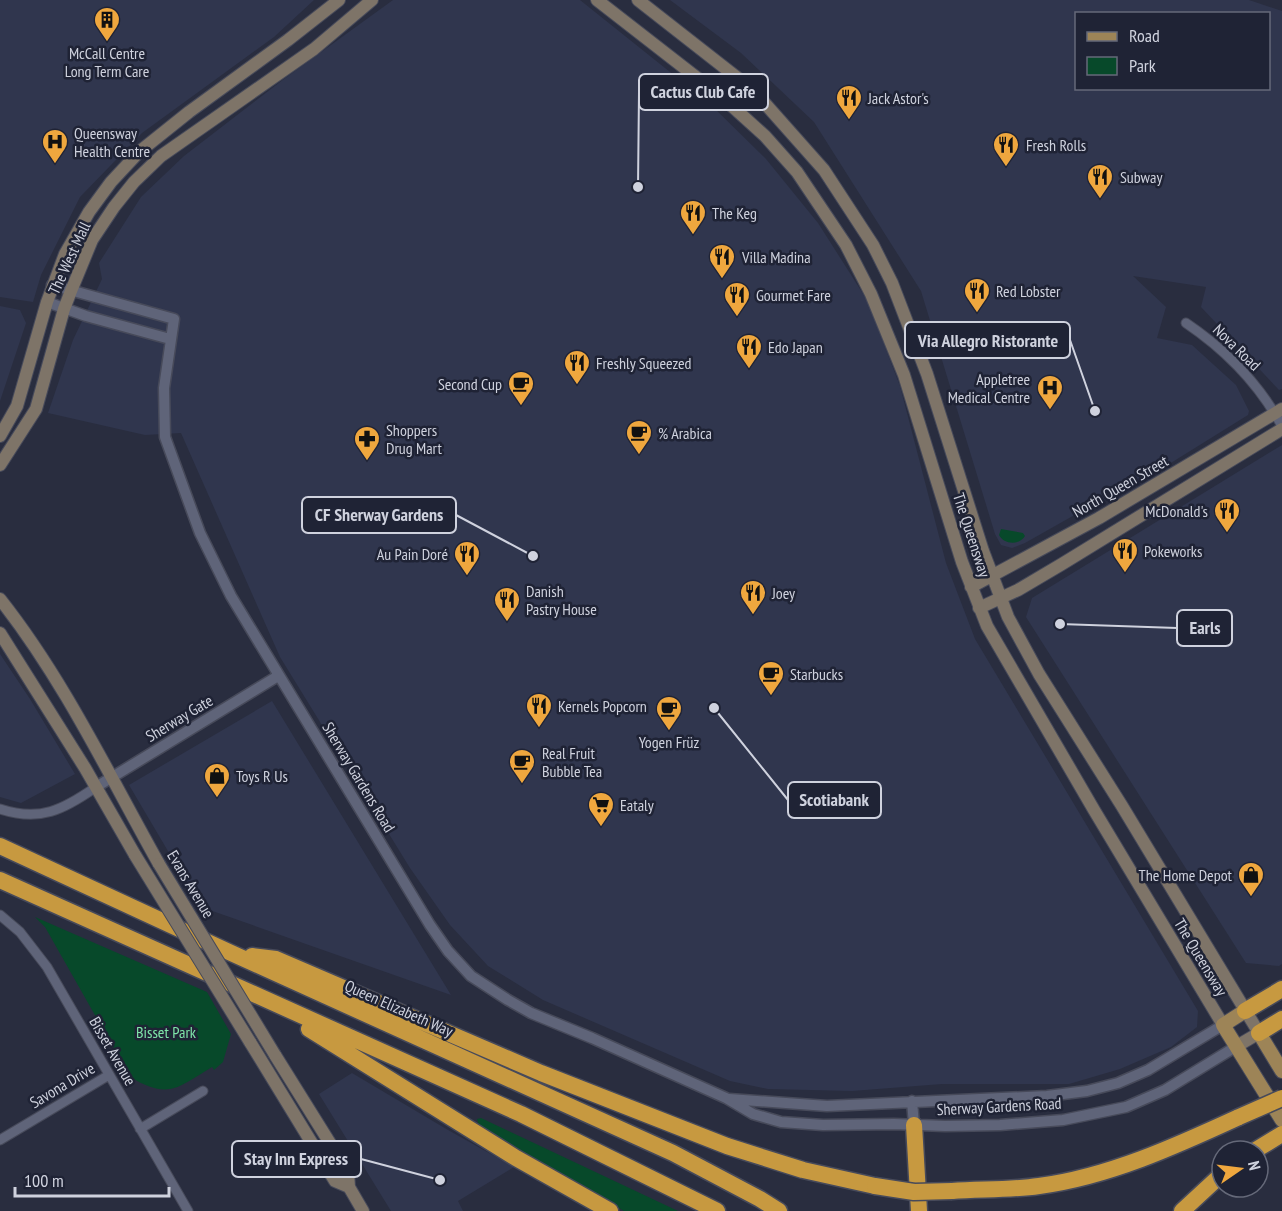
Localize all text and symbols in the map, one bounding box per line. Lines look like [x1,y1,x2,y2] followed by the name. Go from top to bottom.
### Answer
[92,5,122,43] building icon: McCall Centre Long Term Care
[1075,12,1270,90] legend
[1129,24,1160,47] text: Road
[65,43,149,81] place label: McCall Centre Long Term Care
[1129,54,1156,77] text: Park
[639,74,768,110] callout: Cactus Club Cafe
[651,80,756,103] text: Cactus Club Cafe
[834,83,864,121] restaurant icon: Jack Astor's
[867,88,929,108] place label: Jack Astor's
[74,123,150,161] place label: Queensway Health Centre
[40,127,70,165] hospital icon: Queensway Health Centre
[991,130,1021,168] restaurant icon: Fresh Rolls
[1026,135,1086,155] place label: Fresh Rolls
[1085,162,1115,200] restaurant icon: Subway
[1120,167,1162,187] place label: Subway
[678,198,708,236] restaurant icon: The Keg
[712,203,757,223] place label: The Keg
[43,218,95,298] street label: The West Mall
[707,242,737,280] restaurant icon: Villa Madina
[741,247,811,267] place label: Villa Madina
[962,276,992,314] restaurant icon: Red Lobster
[722,280,752,318] restaurant icon: Gourmet Fare
[996,281,1061,301] place label: Red Lobster
[756,285,831,305] place label: Gourmet Fare
[1209,319,1265,375] street label: Nova Road
[905,322,1070,358] callout: Via Allegro Ristorante
[917,329,1059,352] text: Via Allegro Ristorante
[734,332,764,370] restaurant icon: Edo Japan
[768,337,823,357] place label: Edo Japan
[562,348,592,386] restaurant icon: Freshly Squeezed
[596,353,692,373] place label: Freshly Squeezed
[506,369,536,407] cafe icon: Second Cup
[948,369,1030,407] place label: Appletree Medical Centre
[1035,373,1065,411] hospital icon: Appletree Medical Centre
[438,374,502,394] place label: Second Cup
[624,418,654,456] cafe icon: % Arabica
[386,420,442,458] place label: Shoppers Drug Mart
[658,423,712,443] place label: % Arabica
[352,424,382,462] pharmacy icon: Shoppers Drug Mart
[1068,450,1172,522] street label: North Queen Street
[949,490,995,580] street label: The Queensway
[1212,496,1242,534] restaurant icon: McDonald's
[302,497,456,533] callout: CF Sherway Gardens
[1145,501,1208,521] place label: McDonald's
[315,503,443,526] text: CF Sherway Gardens
[1110,536,1140,574] restaurant icon: Pokeworks
[452,539,482,577] restaurant icon: Au Pain Doré
[1144,541,1202,561] place label: Pokeworks
[377,544,448,564] place label: Au Pain Doré
[738,578,768,616] restaurant icon: Joey
[526,581,597,619] place label: Danish Pastry House
[771,583,795,603] place label: Joey
[492,585,522,623] restaurant icon: Danish Pastry House
[1177,610,1232,646] callout: Earls
[1189,616,1221,639] text: Earls
[756,659,786,697] cafe icon: Starbucks
[790,664,843,684] place label: Starbucks
[142,690,216,746] street label: Sherway Gate
[524,691,554,729] restaurant icon: Kernels Popcorn
[654,694,684,732] cafe icon: Yogen Früz
[558,696,647,716] place label: Kernels Popcorn
[318,718,400,836] street label: Sherway Gardens Road
[639,732,700,752] place label: Yogen Früz
[542,743,602,781] place label: Real Fruit Bubble Tea
[507,747,537,785] cafe icon: Real Fruit Bubble Tea
[202,761,232,799] shop icon: Toys R Us
[236,766,288,786] place label: Toys R Us
[788,782,881,818] callout: Scotiabank
[799,788,869,811] text: Scotiabank
[586,790,616,828] supermarket icon: Eataly
[620,795,654,815] place label: Eataly
[163,847,219,921] street label: Evans Avenue
[1236,860,1266,898] shop icon: The Home Depot
[1139,865,1233,885] place label: The Home Depot
[1170,914,1232,1000] street label: The Queensway
[342,975,456,1041] street label: Queen Elizabeth Way
[85,1013,141,1089] street label: Bisset Avenue
[136,1022,197,1042] park label: Bisset Park
[26,1058,98,1112] street label: Savona Drive
[936,1093,1062,1119] street label: Sherway Gardens Road
[1210,1139,1270,1199] north arrow
[232,1141,361,1177] callout: Stay Inn Express
[244,1147,348,1170] text: Stay Inn Express
[1244,1159,1265,1172] text: N
[15,1160,170,1198] scale bar
[24,1169,64,1192] text: 100 m

